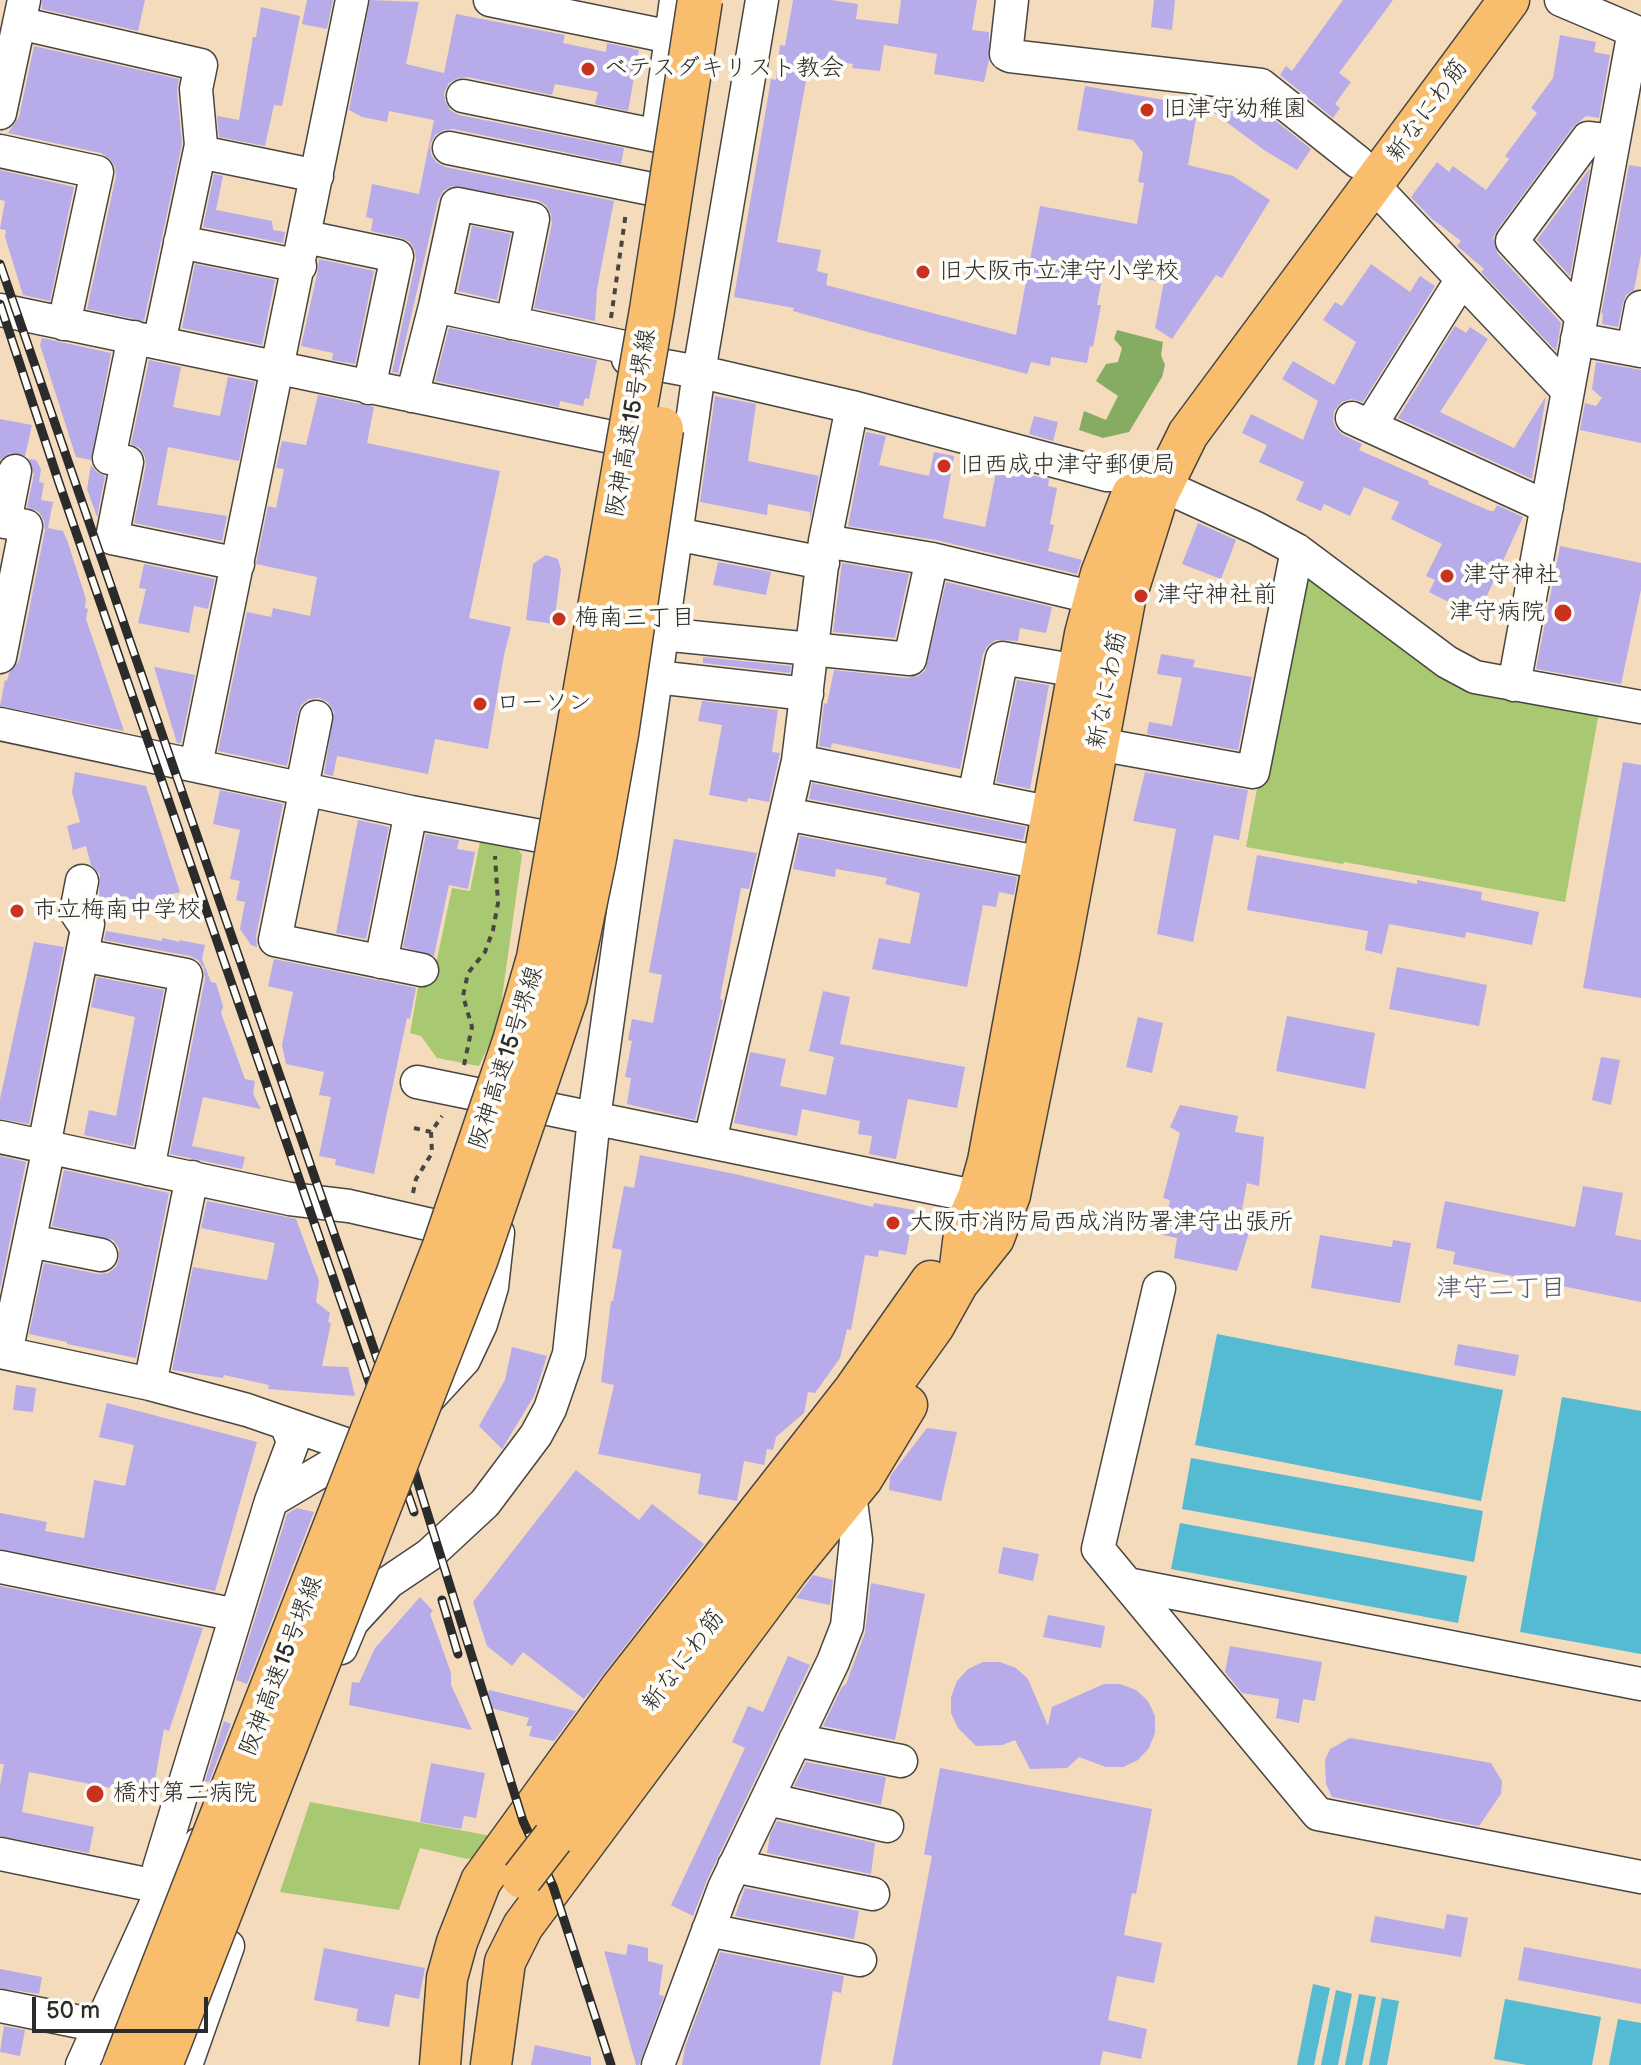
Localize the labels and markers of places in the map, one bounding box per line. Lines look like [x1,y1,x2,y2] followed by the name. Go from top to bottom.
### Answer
[604,55,844,83] place label: ベテスダキリスト教会
[579,60,597,78] marker: ベテスダキリスト教会
[1163,96,1307,124] place label: 旧津守幼稚園
[1138,101,1156,119] marker: 旧津守幼稚園
[939,258,1179,286] place label: 旧大阪市立津守小学校
[914,263,932,281] marker: 旧大阪市立津守小学校
[960,452,1176,480] place label: 旧西成中津守郵便局
[935,457,953,475] marker: 旧西成中津守郵便局
[1463,562,1559,590] place label: 津守神社
[1438,567,1456,585] marker: 津守神社
[1157,582,1277,610] place label: 津守神社前
[1132,587,1150,605] marker: 津守神社前
[1449,599,1545,627] place label: 津守病院
[1552,602,1574,624] marker: 津守病院
[575,605,695,633] place label: 梅南三丁目
[550,610,568,628] marker: 梅南三丁目
[496,690,592,718] place label: ローソン
[471,695,489,713] marker: ローソン
[33,897,201,925] place label: 市立梅南中学校
[8,902,26,920] marker: 市立梅南中学校
[909,1209,1293,1237] place label: 大阪市消防局西成消防署津守出張所
[884,1214,902,1232] marker: 大阪市消防局西成消防署津守出張所
[113,1780,257,1808] place label: 橋村第二病院
[84,1783,106,1805] marker: 橋村第二病院

